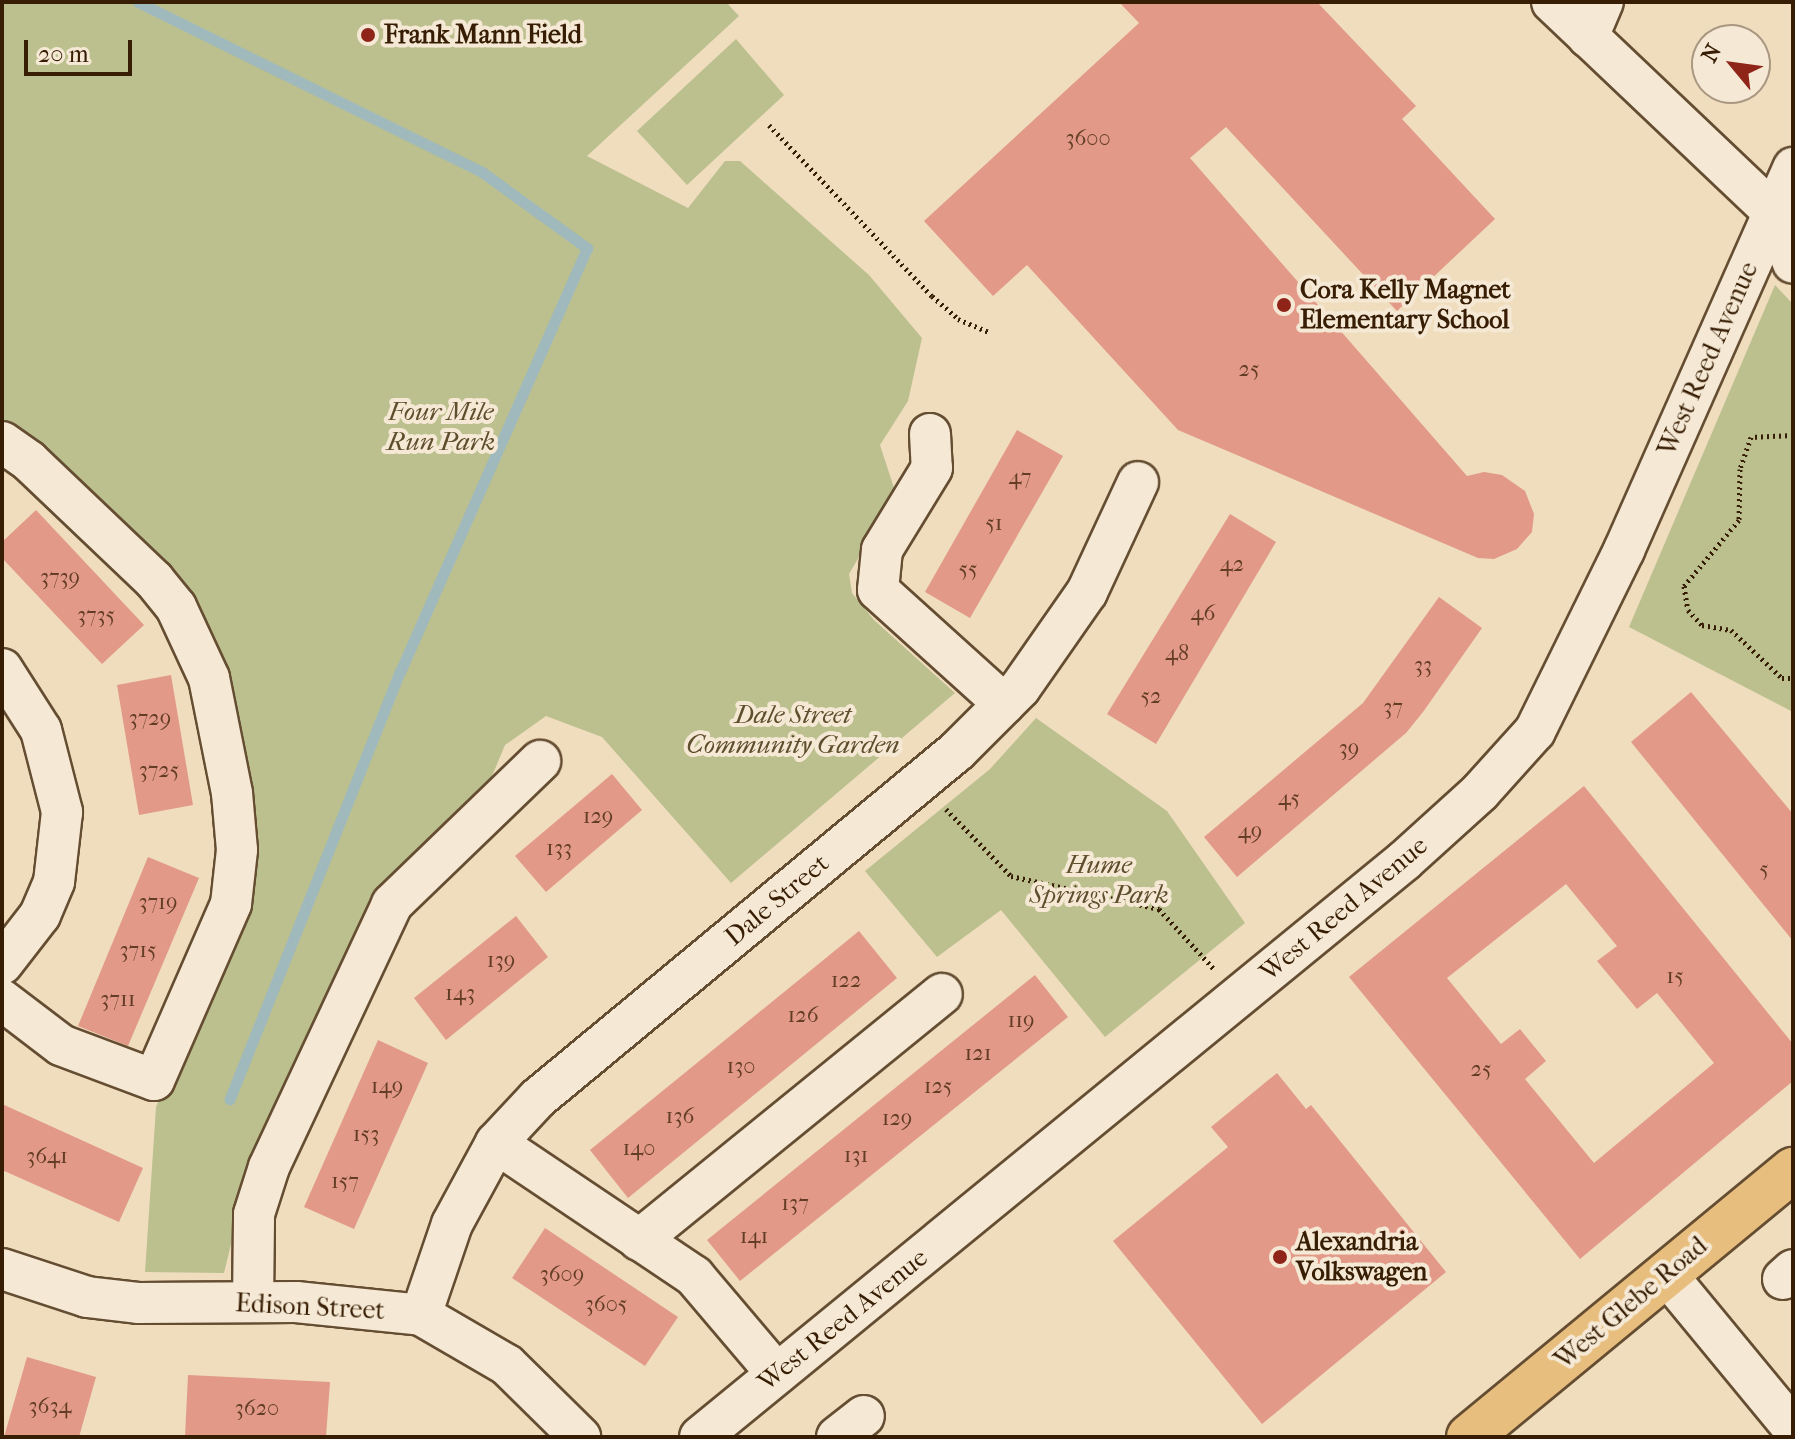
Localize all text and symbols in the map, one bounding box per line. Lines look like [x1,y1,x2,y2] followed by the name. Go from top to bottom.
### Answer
[384,19,582,51] place label: Frank Mann Field
[28,24,136,74] scale bar
[1691,24,1771,104] north arrow
[359,26,377,44] marker: Frank Mann Field
[38,40,89,68] text: 20 m
[1696,40,1727,67] text: N
[1065,126,1111,152] house number: 3600
[1651,257,1765,461] street label: West Reed Avenue
[1300,274,1511,336] place label: Cora Kelly Magnet Elementary School
[1275,296,1293,314] marker: Cora Kelly Magnet Elementary School
[1239,357,1259,383] house number: 25
[387,396,495,458] park label: Four Mile Run Park
[1009,465,1031,491] house number: 47
[985,511,1003,537] house number: 51
[1220,552,1244,578] house number: 42
[959,557,977,583] house number: 55
[40,565,80,591] house number: 3739
[1191,601,1215,627] house number: 46
[77,603,115,629] house number: 3735
[1165,641,1189,667] house number: 48
[1414,653,1432,679] house number: 33
[1141,684,1161,710] house number: 52
[1383,695,1403,721] house number: 37
[686,699,900,760] park label: Dale Street Community Garden
[129,706,171,732] house number: 3729
[1339,736,1359,762] house number: 39
[139,758,179,784] house number: 3725
[1278,786,1300,812] house number: 45
[583,804,613,830] house number: 129
[1238,819,1262,845] house number: 49
[1254,830,1434,988] street label: West Reed Avenue
[546,836,572,862] house number: 133
[719,848,835,952] street label: Dale Street
[1029,849,1169,910] park label: Hume Springs Park
[1759,857,1769,883] house number: 5
[138,890,178,916] house number: 3719
[120,938,156,964] house number: 3715
[487,948,515,974] house number: 139
[1666,964,1684,990] house number: 15
[831,968,861,994] house number: 122
[445,981,475,1007] house number: 143
[100,987,136,1013] house number: 3711
[787,1003,819,1029] house number: 126
[1007,1008,1035,1034] house number: 119
[964,1041,992,1067] house number: 121
[726,1054,756,1080] house number: 130
[1471,1057,1491,1083] house number: 25
[371,1074,403,1100] house number: 149
[924,1074,952,1100] house number: 125
[666,1104,694,1130] house number: 136
[882,1106,912,1132] house number: 129
[353,1122,379,1148] house number: 153
[623,1136,655,1162] house number: 140
[844,1143,868,1169] house number: 131
[26,1144,68,1170] house number: 3641
[331,1169,359,1195] house number: 157
[781,1191,809,1217] house number: 137
[740,1224,768,1250] house number: 141
[1296,1226,1427,1288] place label: Alexandria Volkswagen
[1548,1230,1714,1376] street label: West Glebe Road
[752,1242,934,1398] street label: West Reed Avenue
[1271,1248,1289,1266] marker: Alexandria Volkswagen
[540,1262,584,1288] house number: 3609
[234,1288,386,1326] street label: Edison Street
[585,1292,627,1318] house number: 3605
[29,1394,71,1420] house number: 3634
[235,1396,279,1422] house number: 3620

